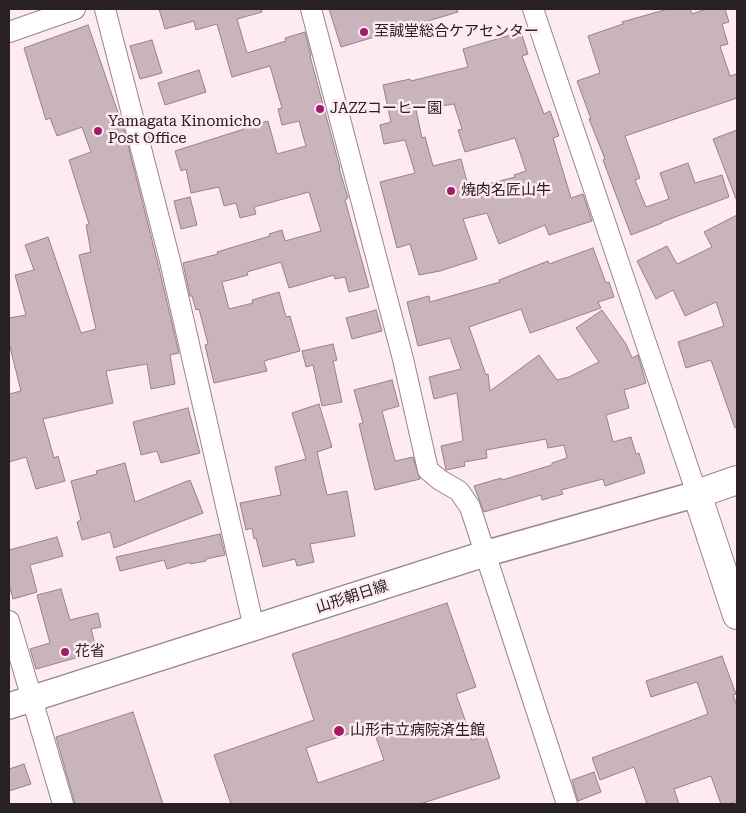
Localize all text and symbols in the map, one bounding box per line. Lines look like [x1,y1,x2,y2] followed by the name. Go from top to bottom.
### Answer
[374,23,539,41] place label: 至誠堂総合ケアセンター
[358,26,370,38] marker: 至誠堂総合ケアセンター
[330,100,442,118] place label: JAZZコーヒー園
[314,103,326,115] marker: JAZZコーヒー園
[108,113,261,148] place label: Yamagata Kinomicho Post Office
[92,125,104,137] marker: Yamagata Kinomicho Post Office
[461,182,551,200] place label: 焼肉名匠山牛
[445,185,457,197] marker: 焼肉名匠山牛
[314,577,390,617] street label: 山形朝日線
[75,643,105,661] place label: 花省
[59,646,71,658] marker: 花省
[350,722,485,740] place label: 山形市立病院済生館
[332,724,346,738] marker: 山形市立病院済生館

